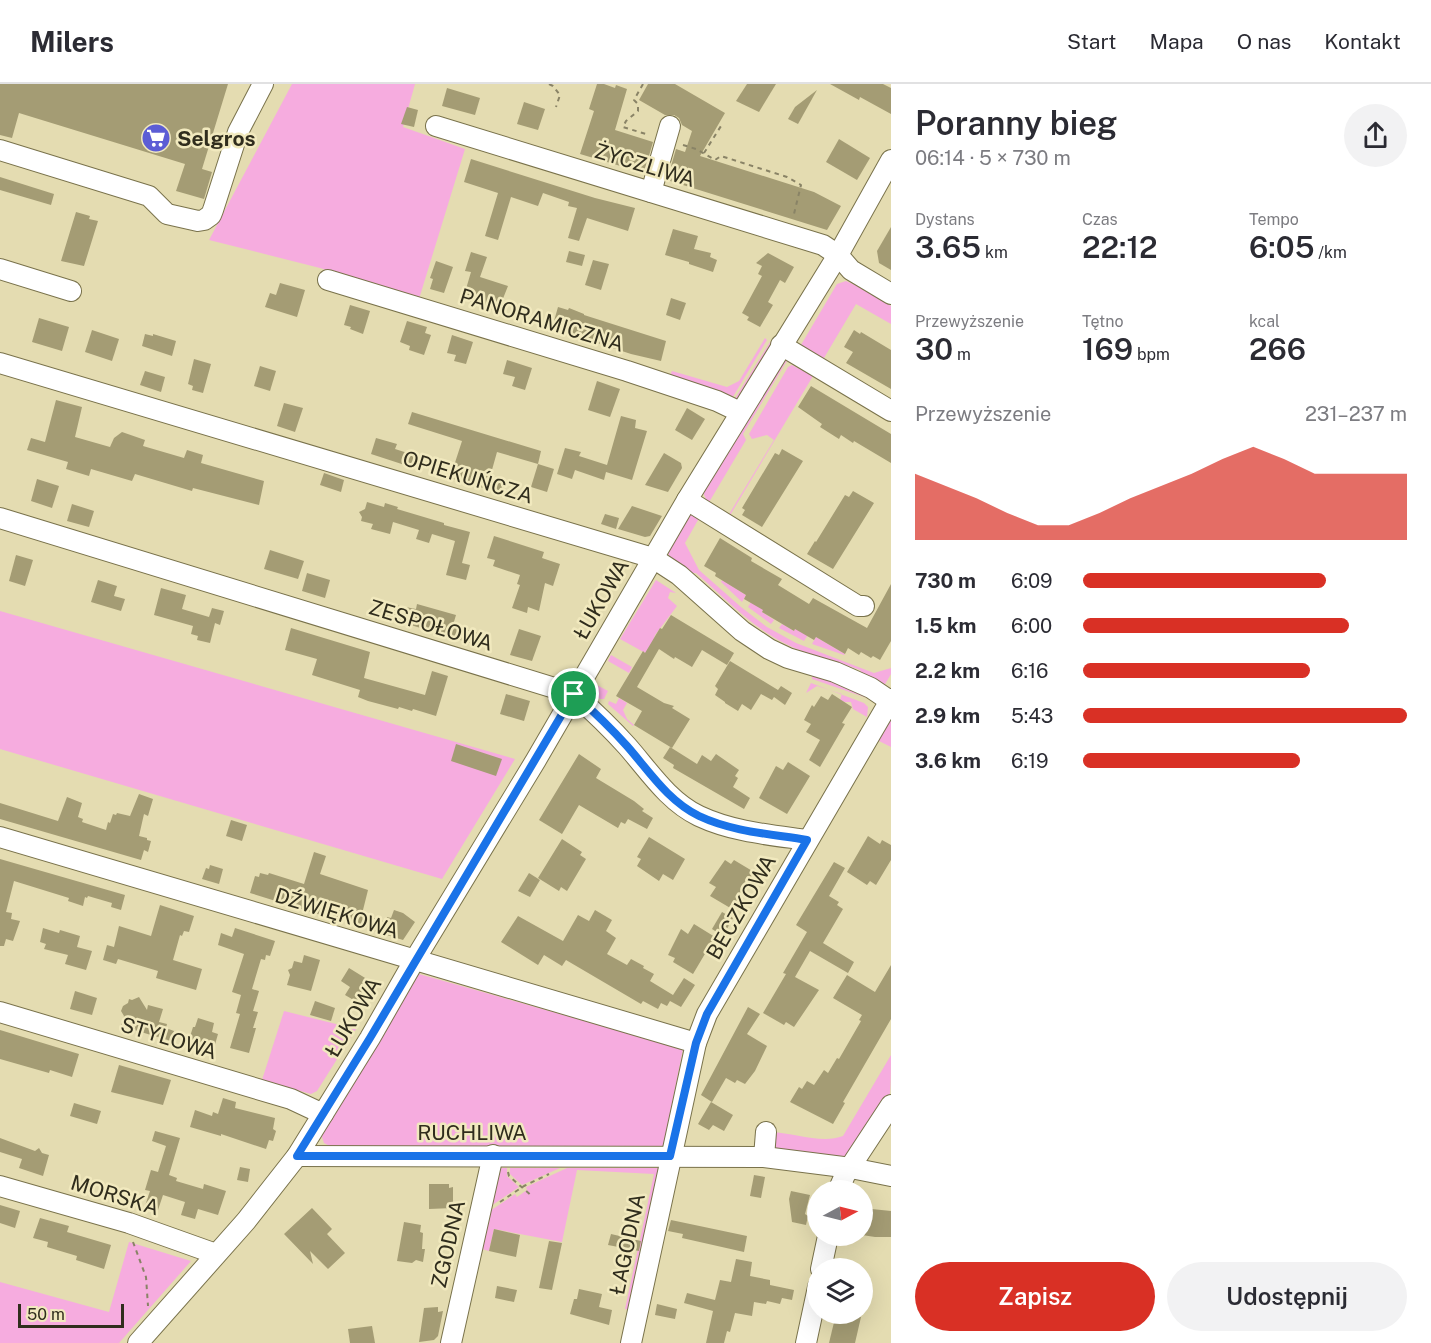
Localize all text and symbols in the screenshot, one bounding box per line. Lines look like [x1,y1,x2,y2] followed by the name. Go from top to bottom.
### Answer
[30,25,114,58] text: Milers
[1067,29,1117,54] text: Start
[1150,29,1204,54] text: Mapa
[1237,29,1291,54] text: O nas
[1324,29,1401,54] text: Kontakt
[915,104,1118,142] text: Poranny bieg
[1344,104,1407,167] button: share
[140,122,172,154] supermarket icon: Selgros
[177,126,256,151] place label: Selgros
[592,138,698,192] street label: ŻYCZLIWA
[915,146,1071,170] text: 06:14 · 5 × 730 m
[915,210,975,229] text: Dystans
[1082,210,1118,229] text: Czas
[1249,210,1299,229] text: Tempo
[915,229,981,265] text: 3.65
[1082,229,1158,265] text: 22:12
[1249,229,1314,265] text: 6:05
[981,243,1008,262] text: km
[1314,243,1347,262] text: /km
[457,283,627,357] street label: PANORAMICZNA
[915,312,1024,331] text: Przewyższenie
[1082,312,1124,331] text: Tętno
[1249,312,1280,331] text: kcal
[915,331,953,367] text: 30
[1082,331,1133,367] text: 169
[1249,331,1306,367] text: 266
[953,345,971,364] text: m
[1133,345,1170,364] text: bpm
[915,402,1051,426] text: Przewyższenie
[1305,402,1407,426] text: 231–237 m
[400,445,536,509] street label: OPIEKUŃCZA
[568,554,634,644] street label: ŁUKOWA
[915,569,976,593] text: 730 m
[1011,569,1053,593] text: 6:09
[366,594,496,656] street label: ZESPOŁOWA
[915,614,976,638] text: 1.5 km
[1011,614,1052,638] text: 6:00
[915,659,980,683] text: 2.2 km
[1011,659,1049,683] text: 6:16
[548,668,599,719] pin
[557,677,590,710] icon: arrive
[915,704,980,728] text: 2.9 km
[1011,704,1053,728] text: 5:43
[915,749,981,773] text: 3.6 km
[1011,749,1049,773] text: 6:19
[701,850,781,964] street label: BECZKOWA
[272,882,402,944] street label: DŹWIĘKOWA
[320,973,387,1061] street label: ŁUKOWA
[118,1012,220,1064] street label: STYLOWA
[417,1120,527,1145] street label: RUCHLIWA
[68,1170,162,1220] street label: MORSKA
[807,1180,873,1246] north arrow
[807,1180,873,1324] map controls
[604,1191,650,1297] street label: ŁAGODNA
[426,1198,470,1290] street label: ZGODNA
[807,1258,873,1324] button: layers
[915,1262,1155,1331] button: Zapisz
[1167,1262,1407,1331] button: Udostępnij
[18,1301,124,1328] scale bar
[27,1305,65,1324] text: 50 m

